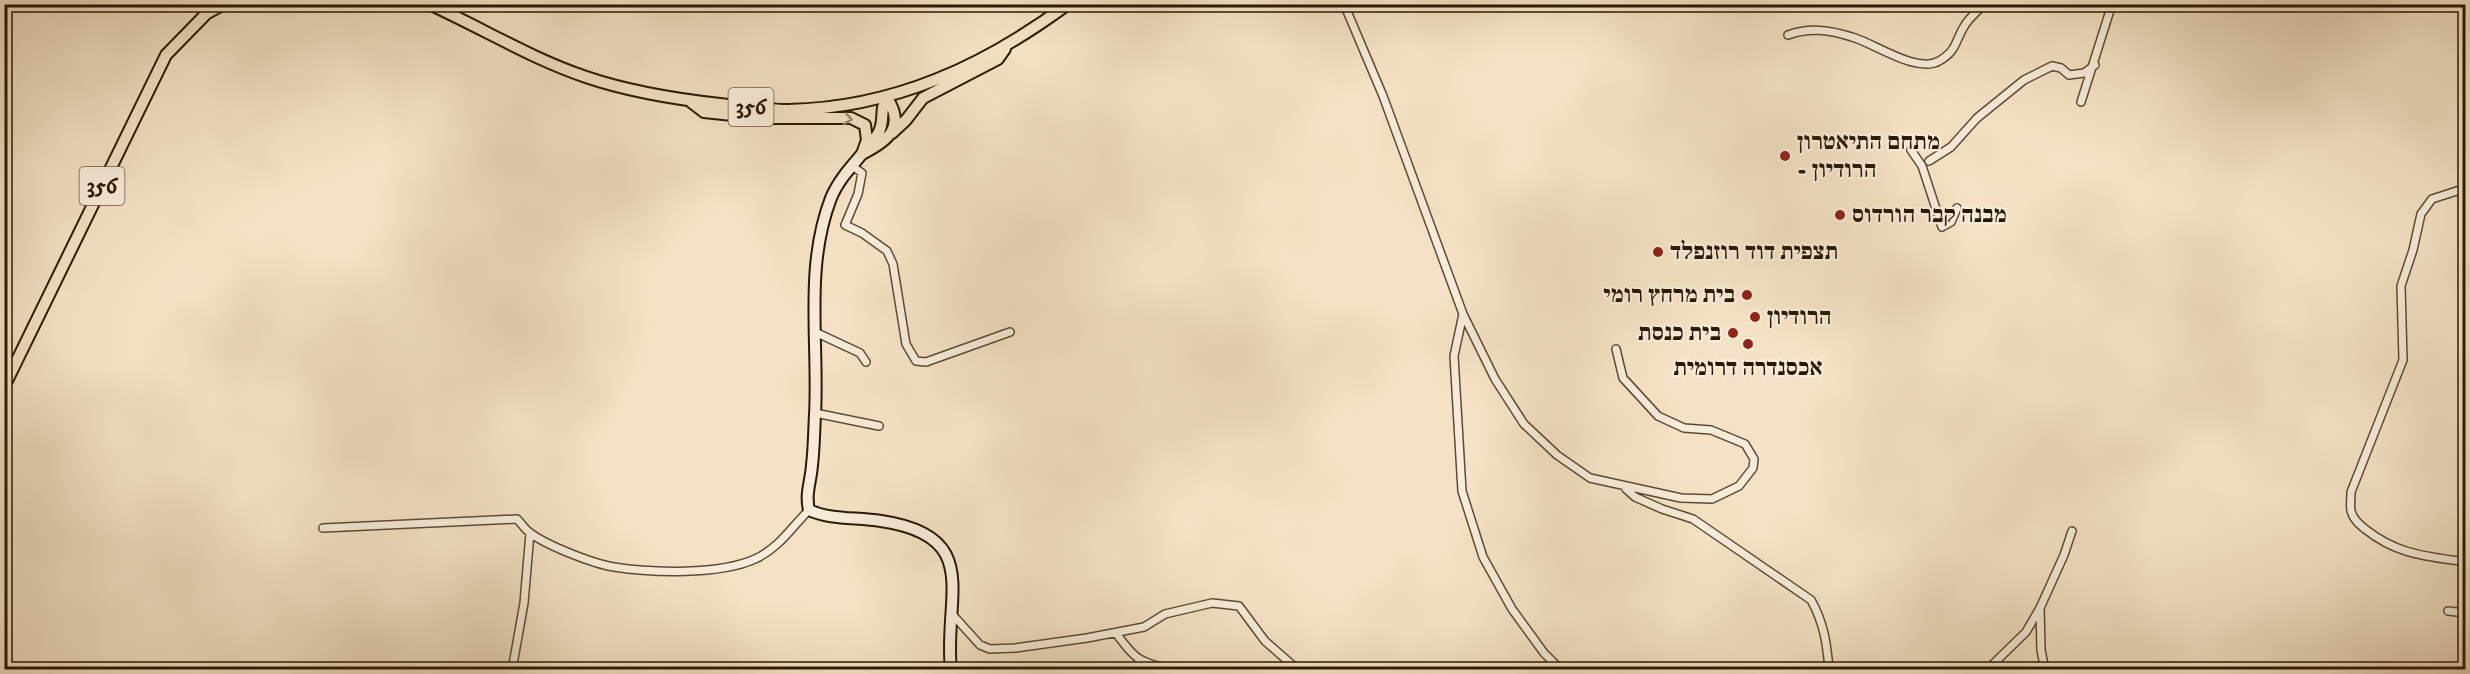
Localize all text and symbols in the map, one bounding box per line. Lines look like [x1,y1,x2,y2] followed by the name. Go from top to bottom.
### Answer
[728,88,774,126] road number: 356
[842,112,852,125] one-way arrow
[1797,127,1940,185] place label: מתחם התיאטרון - הרודיון
[1778,149,1792,163] marker: מתחם התיאטרון - הרודיון
[80,167,124,205] road number: 356
[1852,200,2007,230] place label: מבנה קבר הורדוס
[1833,208,1847,222] marker: מבנה קבר הורדוס
[1670,237,1838,267] place label: תצפית דוד רוזנפלד
[1651,245,1665,259] marker: תצפית דוד רוזנפלד
[1603,280,1735,310] place label: בית מרחץ רומי
[1740,288,1754,302] marker: בית מרחץ רומי
[1767,302,1832,332] place label: הרודיון
[1748,310,1762,324] marker: הרודיון
[1638,318,1721,348] place label: בית כנסת
[1726,326,1740,340] marker: בית כנסת
[1741,337,1755,351] marker: אכסנדרה דרומית
[1673,353,1823,383] place label: אכסנדרה דרומית

